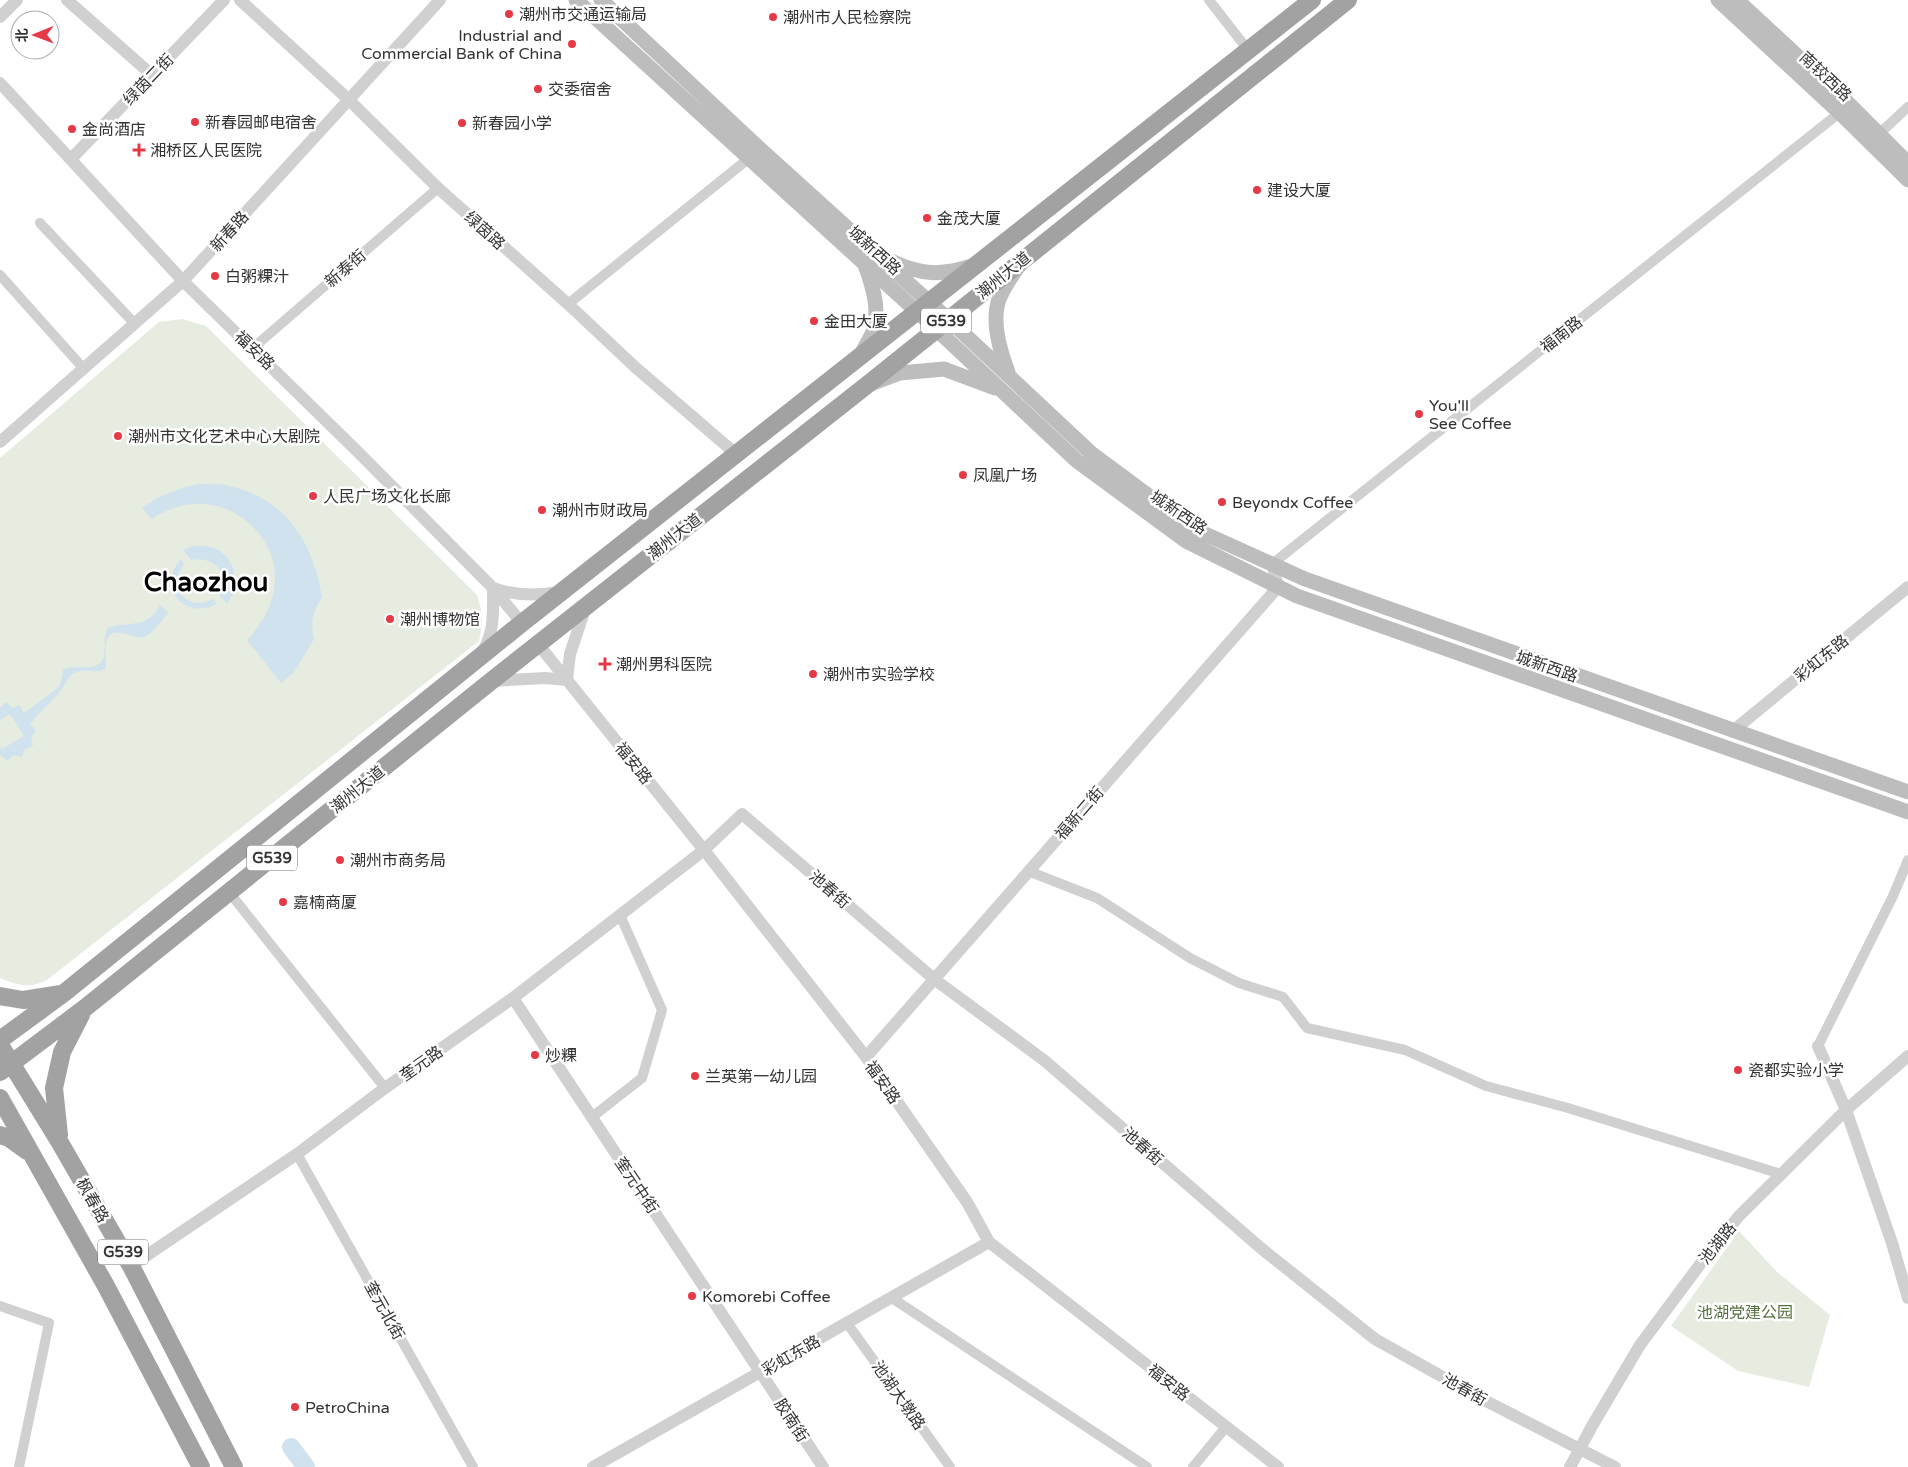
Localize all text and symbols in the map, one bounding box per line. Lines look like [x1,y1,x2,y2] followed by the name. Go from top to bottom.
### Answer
[519,5,647,25] place label: 潮州市交通运输局
[503,8,515,20] marker: 潮州市交通运输局
[783,8,911,28] place label: 潮州市人民检察院
[10,10,60,60] north arrow
[767,11,779,23] marker: 潮州市人民检察院
[361,26,562,64] place label: Industrial and Commercial Bank of China
[14,28,31,42] text: 北
[566,38,578,50] marker: Industrial and Commercial Bank of China
[1795,48,1856,106] street label: 南较西路
[119,50,178,110] street label: 绿茵二街
[548,80,612,100] place label: 交委宿舍
[532,83,544,95] marker: 交委宿舍
[205,113,317,133] place label: 新春园邮电宿舍
[472,114,552,134] place label: 新春园小学
[189,116,201,128] marker: 新春园邮电宿舍
[456,117,468,129] marker: 新春园小学
[82,120,146,140] place label: 金尚酒店
[66,123,78,135] marker: 金尚酒店
[150,141,262,161] place label: 湘桥区人民医院
[132,143,146,157] marker: 湘桥区人民医院
[1267,181,1331,201] place label: 建设大厦
[1251,184,1263,196] marker: 建设大厦
[206,207,253,256] street label: 新春路
[460,207,509,254] street label: 绿茵路
[937,209,1001,229] place label: 金茂大厦
[921,212,933,224] marker: 金茂大厦
[844,222,905,280] street label: 城新西路
[321,245,370,292] street label: 新泰街
[972,248,1035,304] street label: 潮州大道
[225,267,289,287] place label: 白粥粿汁
[209,270,221,282] marker: 白粥粿汁
[921,308,971,334] road number: G539
[824,312,888,332] place label: 金田大厦
[1537,312,1587,357] street label: 福南路
[808,315,820,327] marker: 金田大厦
[230,327,279,375] street label: 福安路
[1429,396,1512,434] place label: You'll See Coffee
[1413,408,1425,420] marker: You'll See Coffee
[128,427,320,447] place label: 潮州市文化艺术中心大剧院
[112,430,124,442] marker: 潮州市文化艺术中心大剧院
[973,466,1037,486] place label: 凤凰广场
[957,469,969,481] marker: 凤凰广场
[323,487,451,507] place label: 人民广场文化长廊
[1146,487,1211,539] street label: 城新西路
[307,490,319,502] marker: 人民广场文化长廊
[1232,493,1353,513] place label: Beyondx Coffee
[1216,496,1228,508] marker: Beyondx Coffee
[552,501,648,521] place label: 潮州市财政局
[536,504,548,516] marker: 潮州市财政局
[643,509,706,564] street label: 潮州大道
[144,567,268,598] district label: Chaozhou
[400,610,480,630] place label: 潮州博物馆
[384,613,396,625] marker: 潮州博物馆
[1790,631,1853,687] street label: 彩虹东路
[1513,647,1580,687] street label: 城新西路
[616,655,712,675] place label: 潮州男科医院
[598,657,612,671] marker: 潮州男科医院
[823,665,935,685] place label: 潮州市实验学校
[807,668,819,680] marker: 潮州市实验学校
[610,739,656,789] street label: 福安路
[326,762,389,818] street label: 潮州大道
[1051,783,1108,844] street label: 福新二街
[247,846,297,870] road number: G539
[350,851,446,871] place label: 潮州市商务局
[334,854,346,866] marker: 潮州市商务局
[805,866,854,913] street label: 池春街
[293,893,357,913] place label: 嘉楠商厦
[277,896,289,908] marker: 嘉楠商厦
[396,1042,447,1086] street label: 奎元路
[545,1046,577,1066] place label: 炒粿
[529,1049,541,1061] marker: 炒粿
[860,1057,904,1108] street label: 福安路
[1748,1061,1844,1081] place label: 瓷都实验小学
[1732,1064,1744,1076] marker: 瓷都实验小学
[705,1067,817,1087] place label: 兰英第一幼儿园
[689,1070,701,1082] marker: 兰英第一幼儿园
[1118,1123,1167,1170] street label: 池春街
[610,1153,662,1218] street label: 奎元中街
[71,1175,113,1226] street label: 枫春路
[1695,1219,1741,1269] street label: 池湖路
[98,1240,148,1264] road number: G539
[360,1278,408,1343] street label: 奎元北街
[702,1287,831,1307] place label: Komorebi Coffee
[686,1290,698,1302] marker: Komorebi Coffee
[1697,1303,1793,1323] park label: 池湖党建公园
[759,1331,824,1381] street label: 彩虹东路
[867,1357,929,1434] street label: 池湖大墩路
[1143,1360,1193,1405] street label: 福安路
[1439,1369,1490,1410] street label: 池春街
[770,1395,813,1446] street label: 胶南街
[305,1398,390,1418] place label: PetroChina
[289,1401,301,1413] marker: PetroChina

